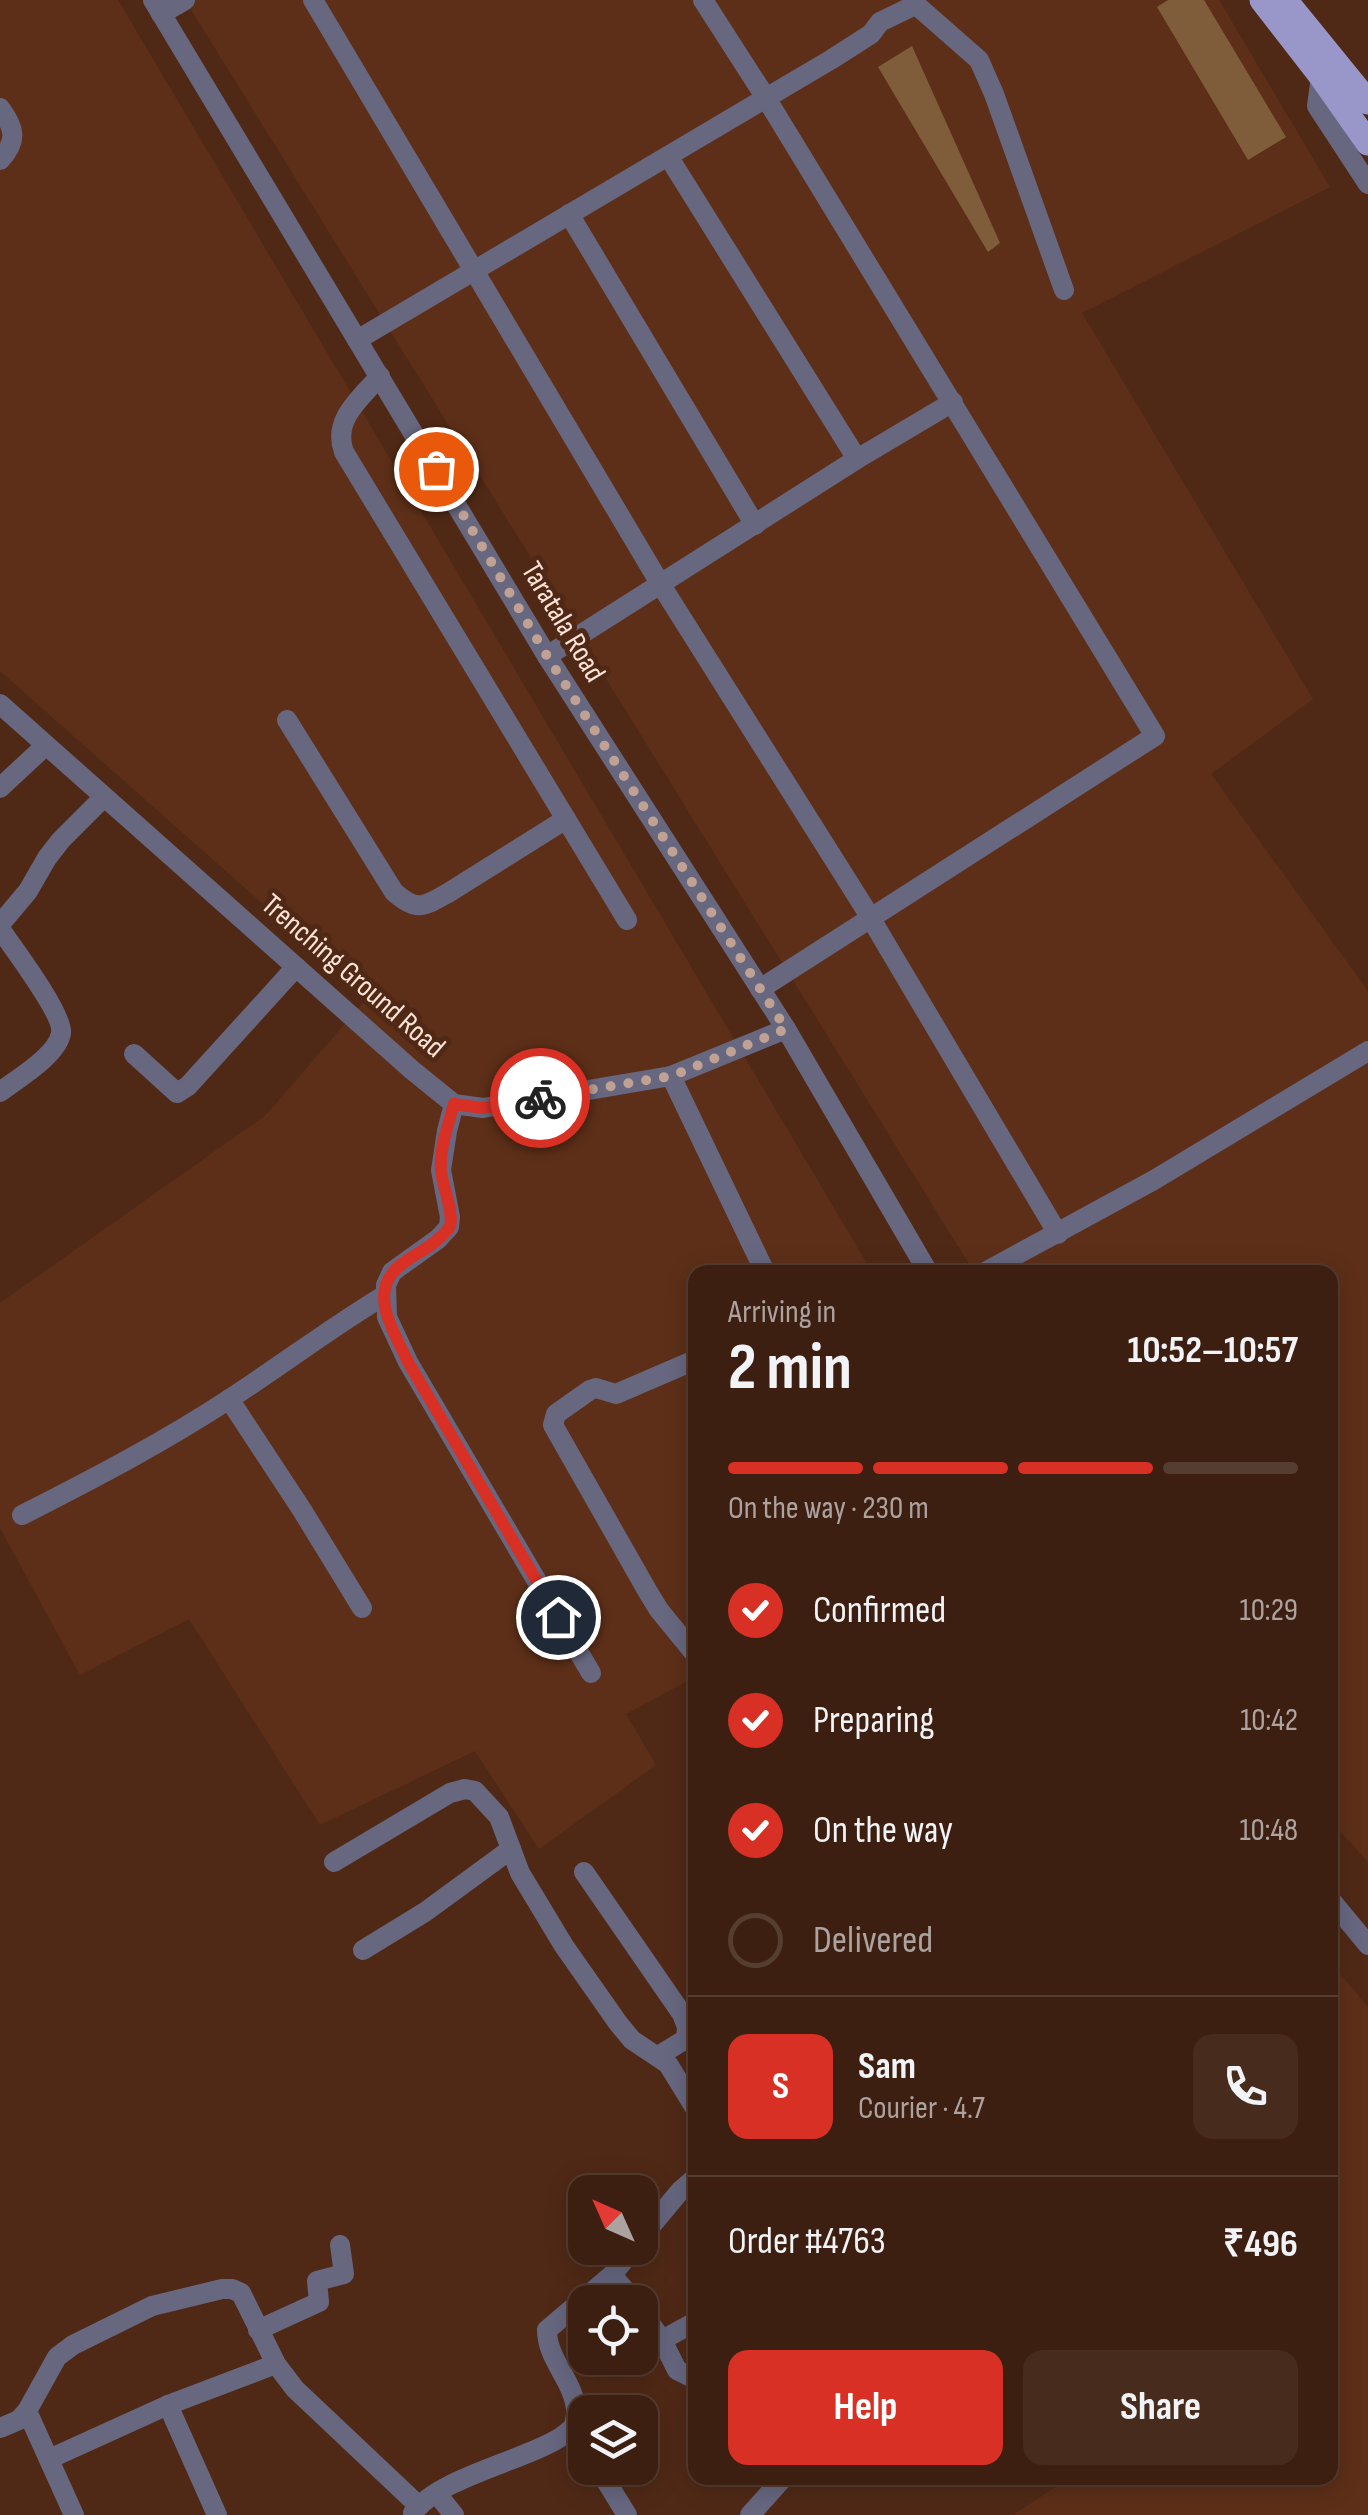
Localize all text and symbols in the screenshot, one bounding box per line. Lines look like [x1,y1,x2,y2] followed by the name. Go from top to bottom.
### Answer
[394,427,479,512] pin
[409,442,464,497] icon: bag
[513,555,613,689] street label: Taratala Road
[254,887,452,1065] street label: Trenching Ground Road
[490,1048,590,1148] courier
[513,1071,568,1126] icon: bike
[728,1293,836,1332] text: Arriving in
[1128,1328,1298,1373] text: 10:52–10:57
[728,1330,852,1408] text: 2 min
[728,1489,929,1528] text: On the way · 230 m
[516,1575,601,1660] pin
[728,1583,783,1638] icon: check
[813,1588,946,1633] text: Confirmed
[531,1590,586,1645] icon: home
[1240,1591,1298,1630] text: 10:29
[728,1693,783,1748] icon: check
[813,1698,934,1743] text: Preparing
[1240,1701,1298,1740] text: 10:42
[728,1803,783,1858] icon: check
[813,1808,953,1853] text: On the way
[1239,1811,1298,1850] text: 10:48
[813,1918,933,1963] text: Delivered
[1193,2034,1298,2139] button: phone
[858,2044,916,2089] text: Sam
[772,2064,789,2109] text: S
[858,2089,985,2128] text: Courier · 4.7
[568,2175,658,2265] north arrow
[568,2175,658,2485] map controls
[728,2219,886,2264] text: Order #4763
[1223,2222,1298,2267] text: ₹496
[568,2285,658,2375] button: locate
[728,2350,1003,2465] button: Help
[1023,2350,1298,2465] button: Share
[568,2395,658,2485] button: layers

